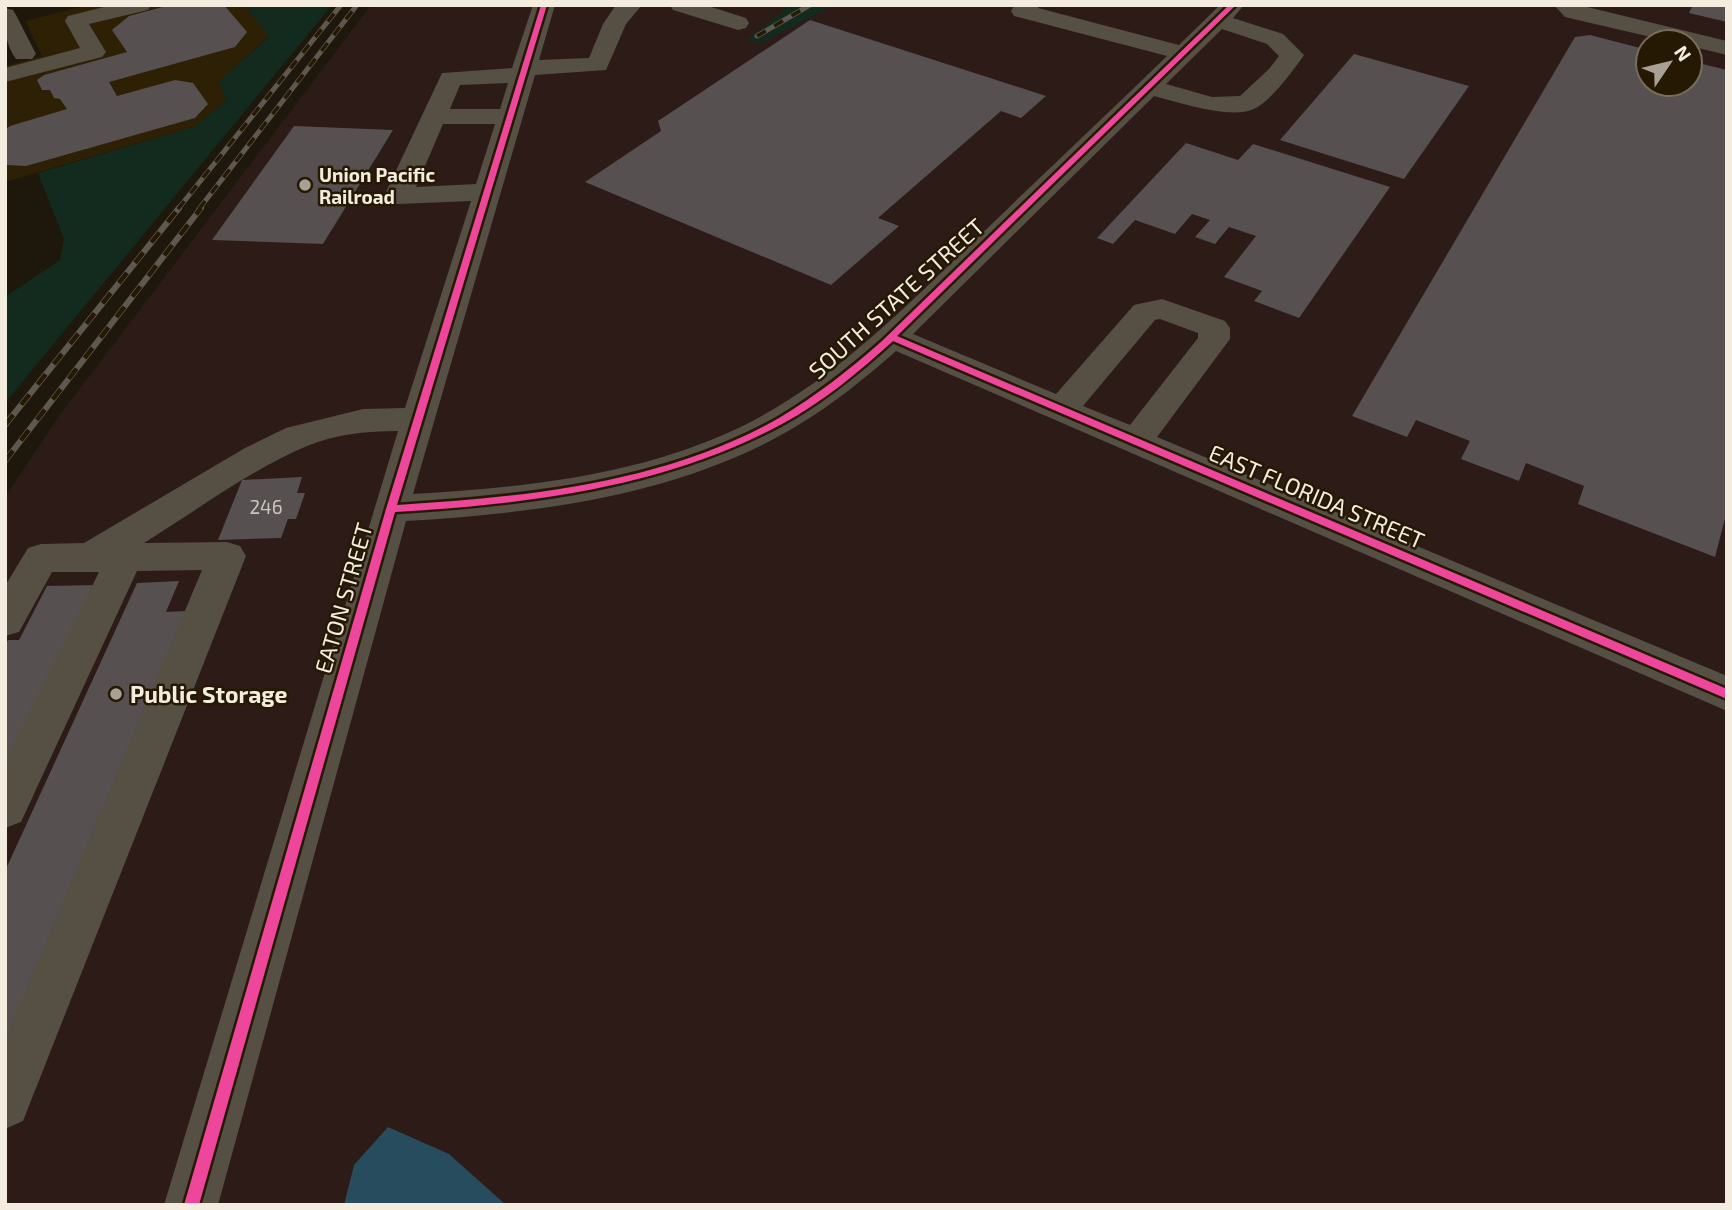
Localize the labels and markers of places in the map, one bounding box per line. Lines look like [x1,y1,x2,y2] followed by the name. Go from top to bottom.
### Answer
[319,163,436,208] place label: Union Pacific Railroad
[297,177,313,193] marker: Union Pacific Railroad
[130,680,288,708] place label: Public Storage
[108,686,124,702] marker: Public Storage

